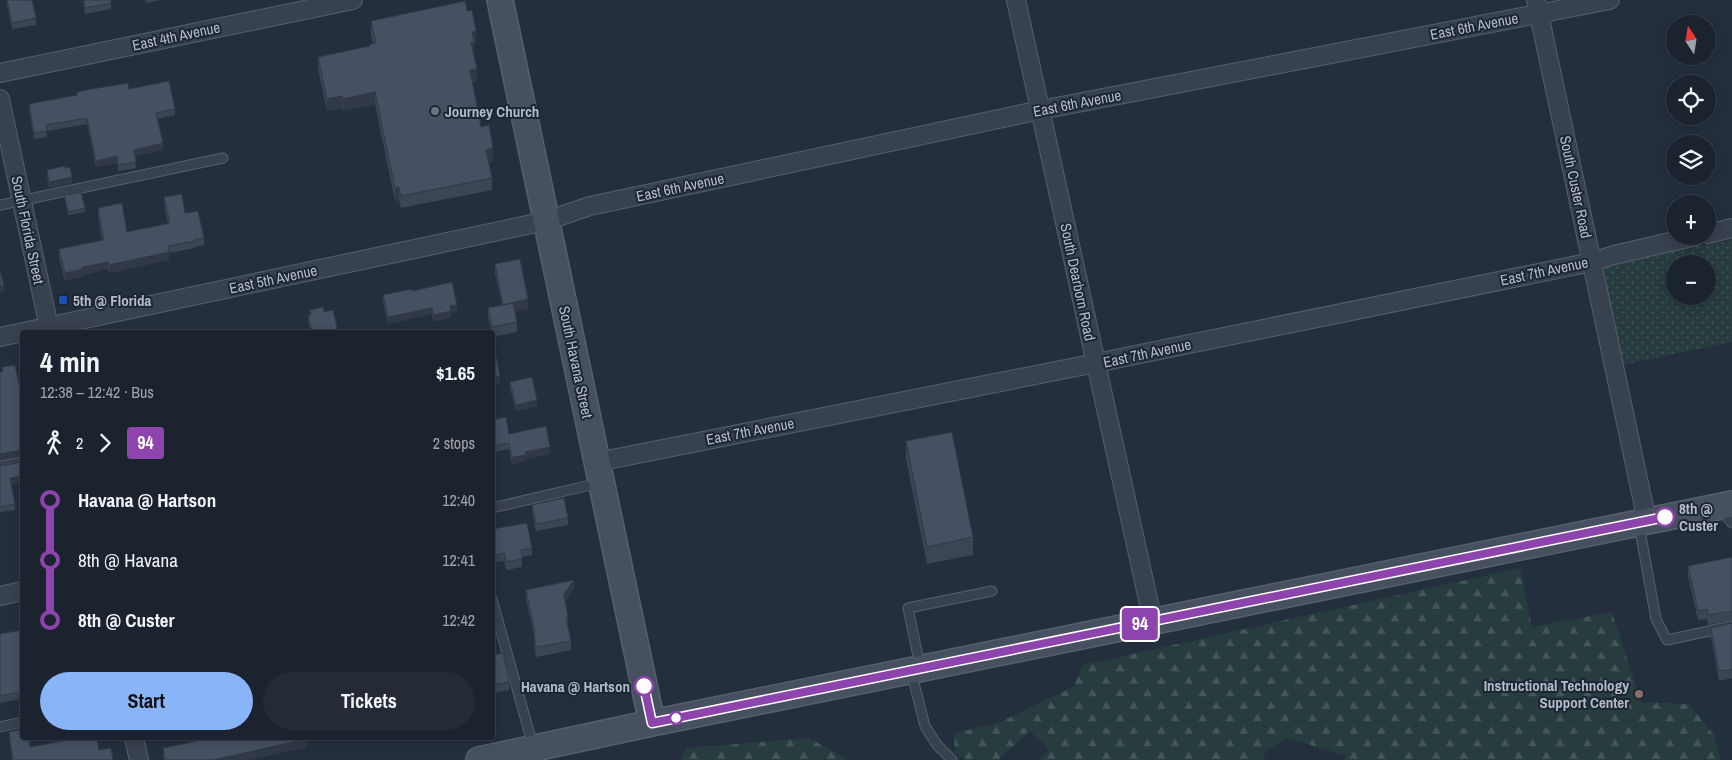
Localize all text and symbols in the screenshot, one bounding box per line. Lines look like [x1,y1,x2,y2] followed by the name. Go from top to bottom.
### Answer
[1428,7,1520,45] street label: East 6th Avenue
[1666,15,1716,65] north arrow
[1666,15,1716,305] map controls
[130,16,222,56] street label: East 4th Avenue
[1666,75,1716,125] button: locate
[1031,84,1123,122] street label: East 6th Avenue
[445,101,539,122] place label: Journey Church
[429,105,441,117] marker: Journey Church
[1555,134,1597,240] street label: South Custer Road
[1666,135,1716,185] button: layers
[634,167,726,207] street label: East 6th Avenue
[6,174,50,287] street label: South Florida Street
[1666,195,1716,245] button: +
[1055,221,1101,343] street label: South Dearborn Road
[1498,251,1590,291] street label: East 7th Avenue
[1666,255,1716,305] button: −
[227,259,319,299] street label: East 5th Avenue
[73,290,151,311] place label: 5th @ Florida
[57,294,69,306] marker: 5th @ Florida
[554,304,598,421] street label: South Havana Street
[1101,333,1193,373] street label: East 7th Avenue
[40,343,100,381] text: 4 min
[436,360,475,386] text: $1.65
[40,381,154,403] text: 12:38 – 12:42 · Bus
[704,412,796,450] street label: East 7th Avenue
[40,429,68,457] icon: walk
[91,429,119,457] icon: forward
[137,430,154,455] text: 94
[76,432,83,454] text: 2
[433,432,475,454] text: 2 stops
[78,487,216,513] text: Havana @ Hartson
[442,489,475,511] text: 12:40
[1679,498,1718,536] place label: 8th @ Custer
[1655,507,1675,527] marker: 8th @ Custer
[78,547,178,573] text: 8th @ Havana
[442,549,475,571] text: 12:41
[78,607,175,633] text: 8th @ Custer
[1118,608,1162,640] line badge: 94
[442,609,475,631] text: 12:42
[1132,611,1148,636] text: 94
[40,672,253,730] button: Start
[263,672,475,730] button: Tickets
[1484,675,1629,713] place label: Instructional Technology Support Center
[521,676,630,697] place label: Havana @ Hartson
[634,676,654,696] marker: Havana @ Hartson
[1633,688,1645,700] marker: Instructional Technology Support Center
[669,711,683,725] unlabelled marker

